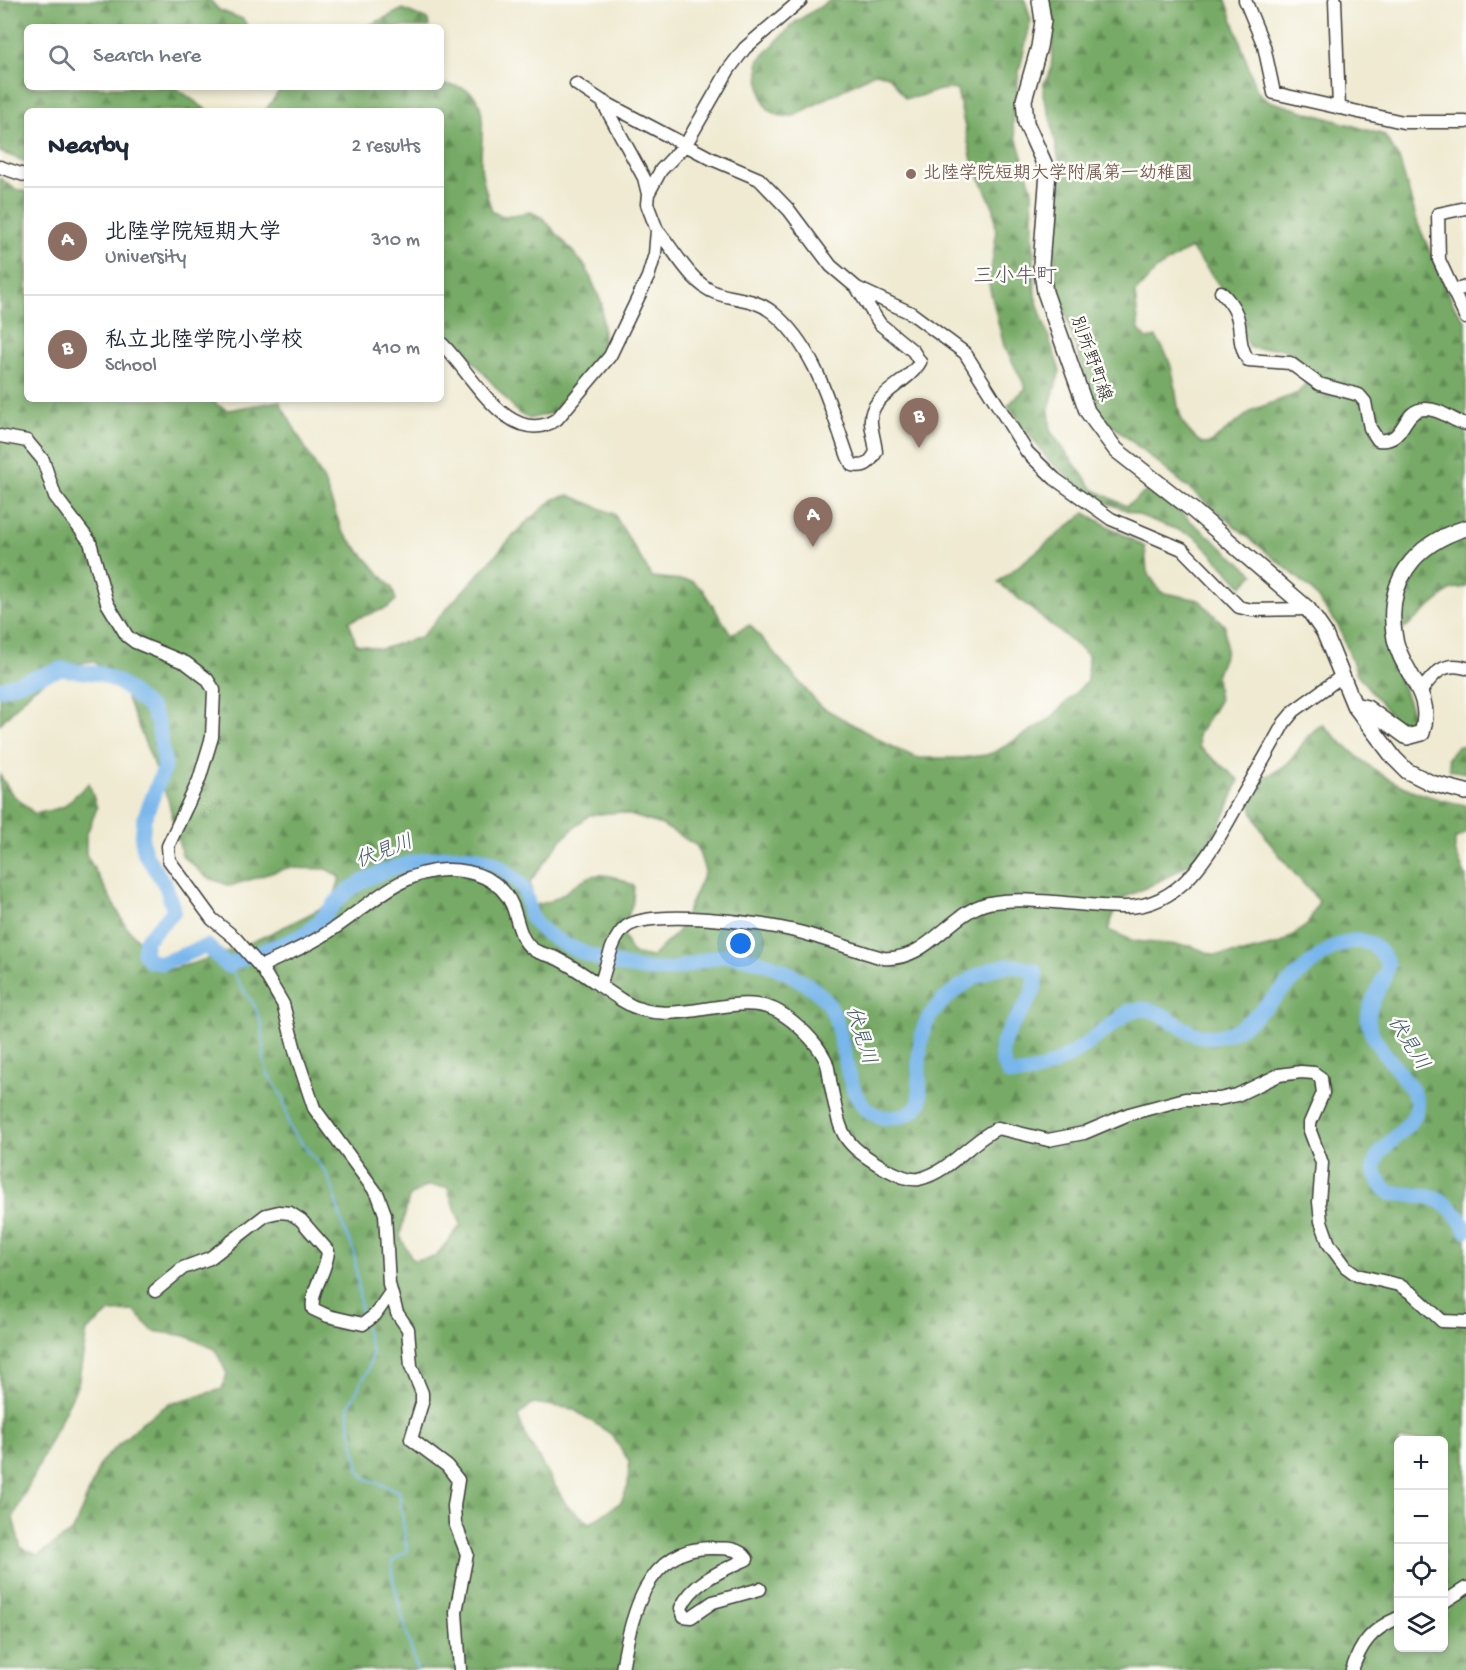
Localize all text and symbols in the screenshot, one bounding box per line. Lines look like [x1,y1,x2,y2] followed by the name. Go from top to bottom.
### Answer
[24,24,444,90] search box
[45,41,78,74] icon: search
[93,44,201,70] text: Search here
[48,132,129,163] text: Nearby
[351,136,420,159] text: 2 results
[923,163,1193,185] place label: 北陸学院短期大学附属第一幼稚園
[904,167,918,181] marker: 北陸学院短期大学附属第一幼稚園
[105,221,281,247] text: 北陸学院短期大学
[62,230,73,253] text: A
[371,230,420,253] text: 310 m
[105,247,186,270] text: University
[973,264,1057,291] district label: 三小牛町
[1065,313,1116,405] street label: 別所野町線
[105,329,303,355] text: 私立北陸学院小学校
[62,338,73,361] text: B
[372,338,420,361] text: 410 m
[105,355,157,378] text: School
[900,398,938,448] pin: B
[794,498,832,547] pin: A
[352,830,417,874] water label: 伏見川
[726,929,755,958] your location
[839,1003,881,1068] water label: 伏見川
[1381,1011,1434,1076] water label: 伏見川
[1394,1436,1448,1652] map controls
[1394,1436,1448,1490] button: +
[1394,1490,1448,1544] button: −
[1394,1544,1448,1598] button: locate
[1394,1598,1448,1652] button: layers

